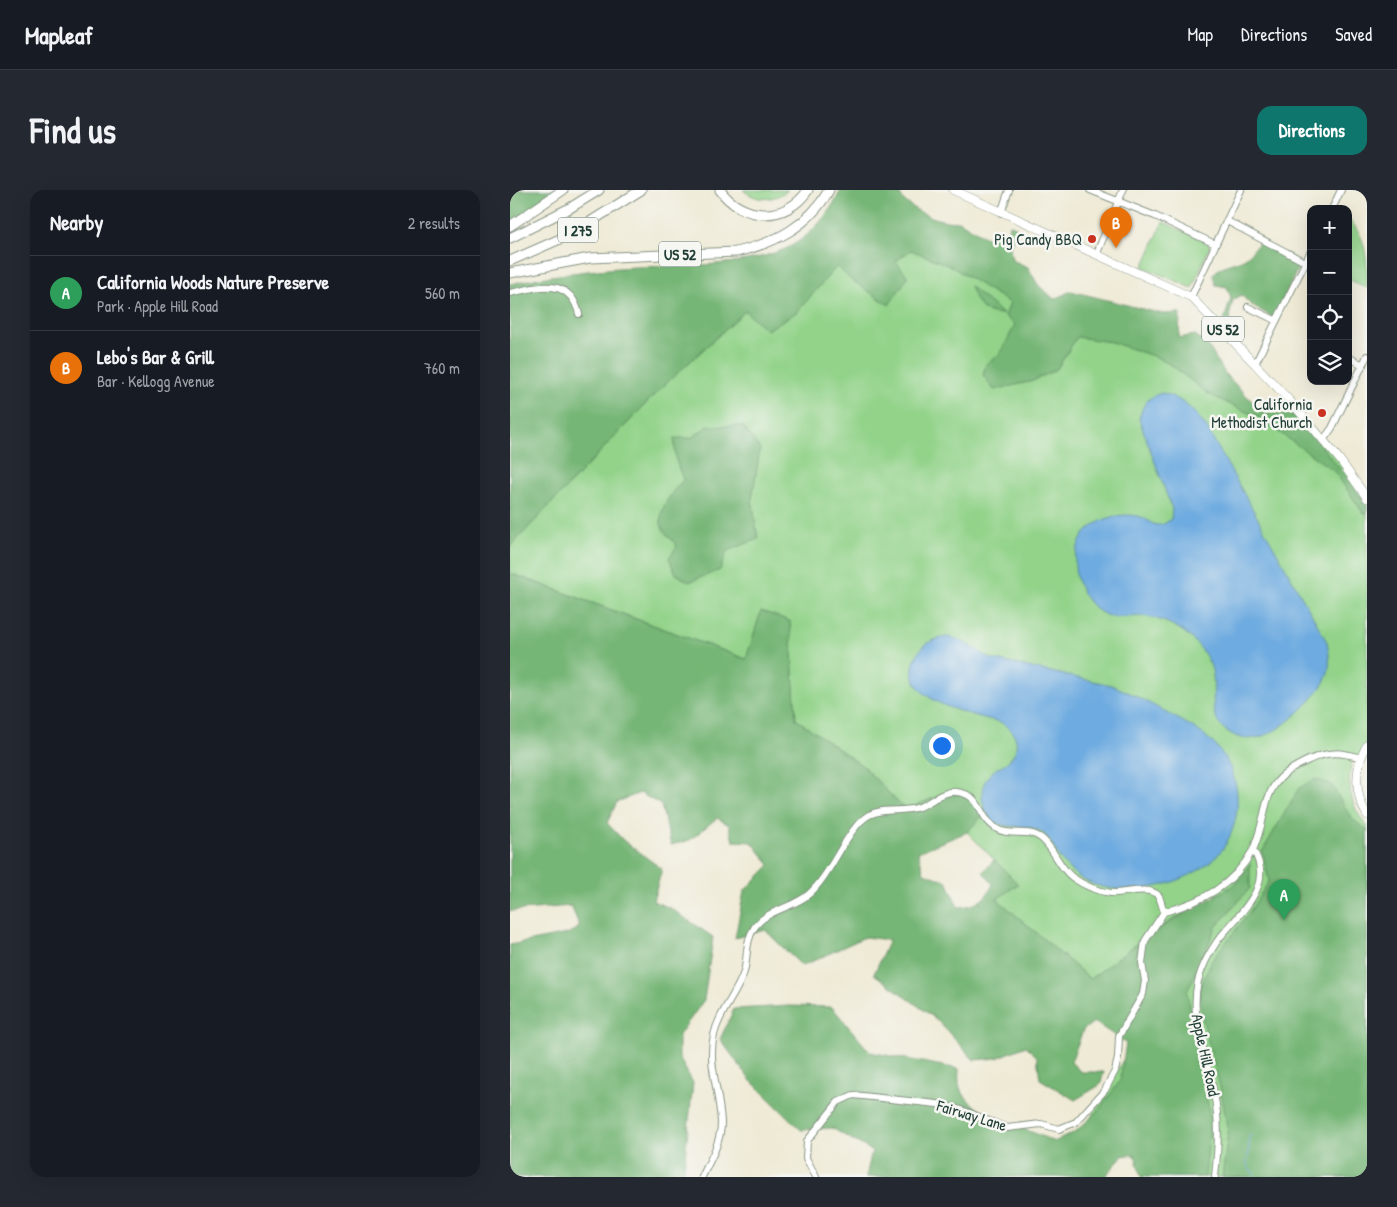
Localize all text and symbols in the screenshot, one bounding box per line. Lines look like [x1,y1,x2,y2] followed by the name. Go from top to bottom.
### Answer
[25,19,93,51] text: Mapleaf
[1188,22,1213,47] text: Map
[1241,22,1307,47] text: Directions
[1335,22,1372,47] text: Saved
[1257,106,1367,155] button: Directions
[30,107,116,154] text: Find us
[1307,205,1352,385] map controls
[1307,205,1352,250] button: +
[1100,207,1132,248] pin: B
[50,208,103,237] text: Nearby
[408,212,460,234] text: 2 results
[558,218,598,242] road number: I 275
[994,228,1082,250] place label: Pig Candy BBQ
[1086,233,1098,245] marker: Pig Candy BBQ
[659,242,701,266] road number: US 52
[1307,250,1352,295] button: −
[97,269,329,295] text: California Woods Nature Preserve
[62,282,70,304] text: A
[425,282,460,304] text: 560 m
[97,295,218,317] text: Park · Apple Hill Road
[1307,295,1352,340] button: locate
[1202,316,1244,342] road number: US 52
[1307,340,1352,385] button: layers
[97,344,214,370] text: Lebo's Bar & Grill
[62,357,70,379] text: B
[424,357,460,379] text: 760 m
[97,370,215,392] text: Bar · Kellogg Avenue
[1211,393,1312,433] place label: California Methodist Church
[1316,407,1328,419] marker: California Methodist Church
[929,733,955,759] your location
[1268,879,1300,920] pin: A
[1187,1012,1225,1098] street label: Apple Hill Road
[933,1094,1010,1136] street label: Fairway Lane

